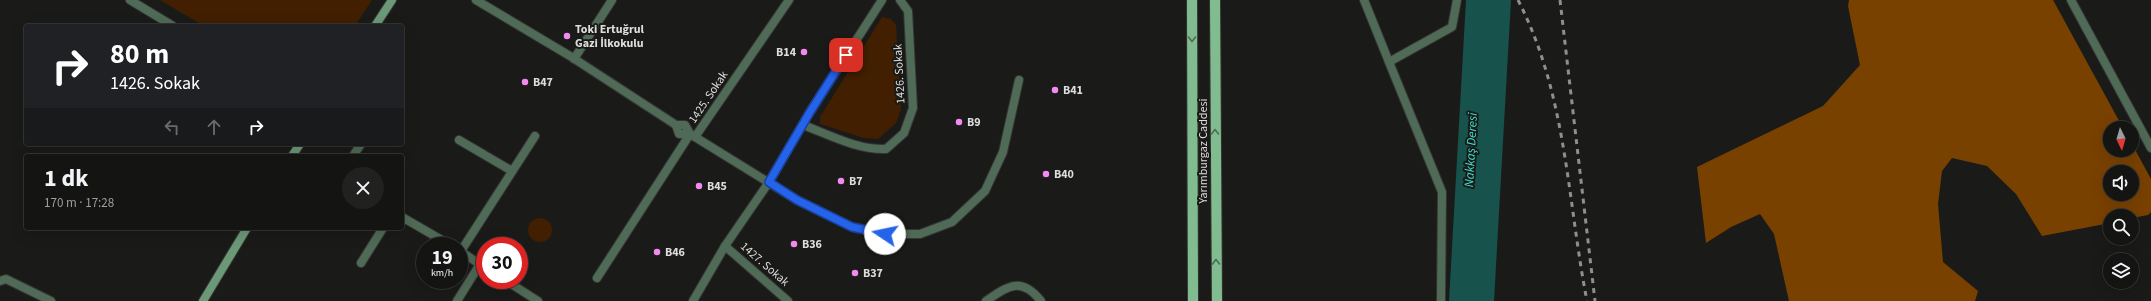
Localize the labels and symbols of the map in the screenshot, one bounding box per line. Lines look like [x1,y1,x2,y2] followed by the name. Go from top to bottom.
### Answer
[575,21,644,52] place label: Toki Ertuğrul Gazi İlkokulu
[562,31,572,41] marker: Toki Ertuğrul Gazi İlkokulu
[1188,36,1196,42] one-way arrow
[829,38,863,72] pin
[776,44,797,61] place label: B14
[889,44,910,104] street label: 1426. Sokak
[799,47,809,57] marker: B14
[685,68,732,127] street label: 1425. Sokak
[533,74,553,91] place label: B47
[520,77,530,87] marker: B47
[1063,82,1083,99] place label: B41
[1050,85,1060,95] marker: B41
[1195,99,1212,204] street label: Yarımburgaz Caddesi
[1460,111,1482,188] water label: Nakkaş Deresi
[967,114,981,131] place label: B9
[954,117,964,127] marker: B9
[2103,121,2139,157] north arrow
[1211,129,1219,135] one-way arrow
[1054,166,1074,183] place label: B40
[1041,169,1051,179] marker: B40
[849,173,863,190] place label: B7
[836,176,846,186] marker: B7
[707,178,727,195] place label: B45
[694,181,704,191] marker: B45
[864,213,906,255] position arrow
[802,236,822,253] place label: B36
[476,237,528,289] speed limit sign: 30
[736,238,793,291] street label: 1427. Sokak
[789,239,799,249] marker: B36
[665,244,685,261] place label: B46
[652,247,662,257] marker: B46
[1212,259,1221,265] one-way arrow
[863,265,883,282] place label: B37
[850,268,860,278] marker: B37

